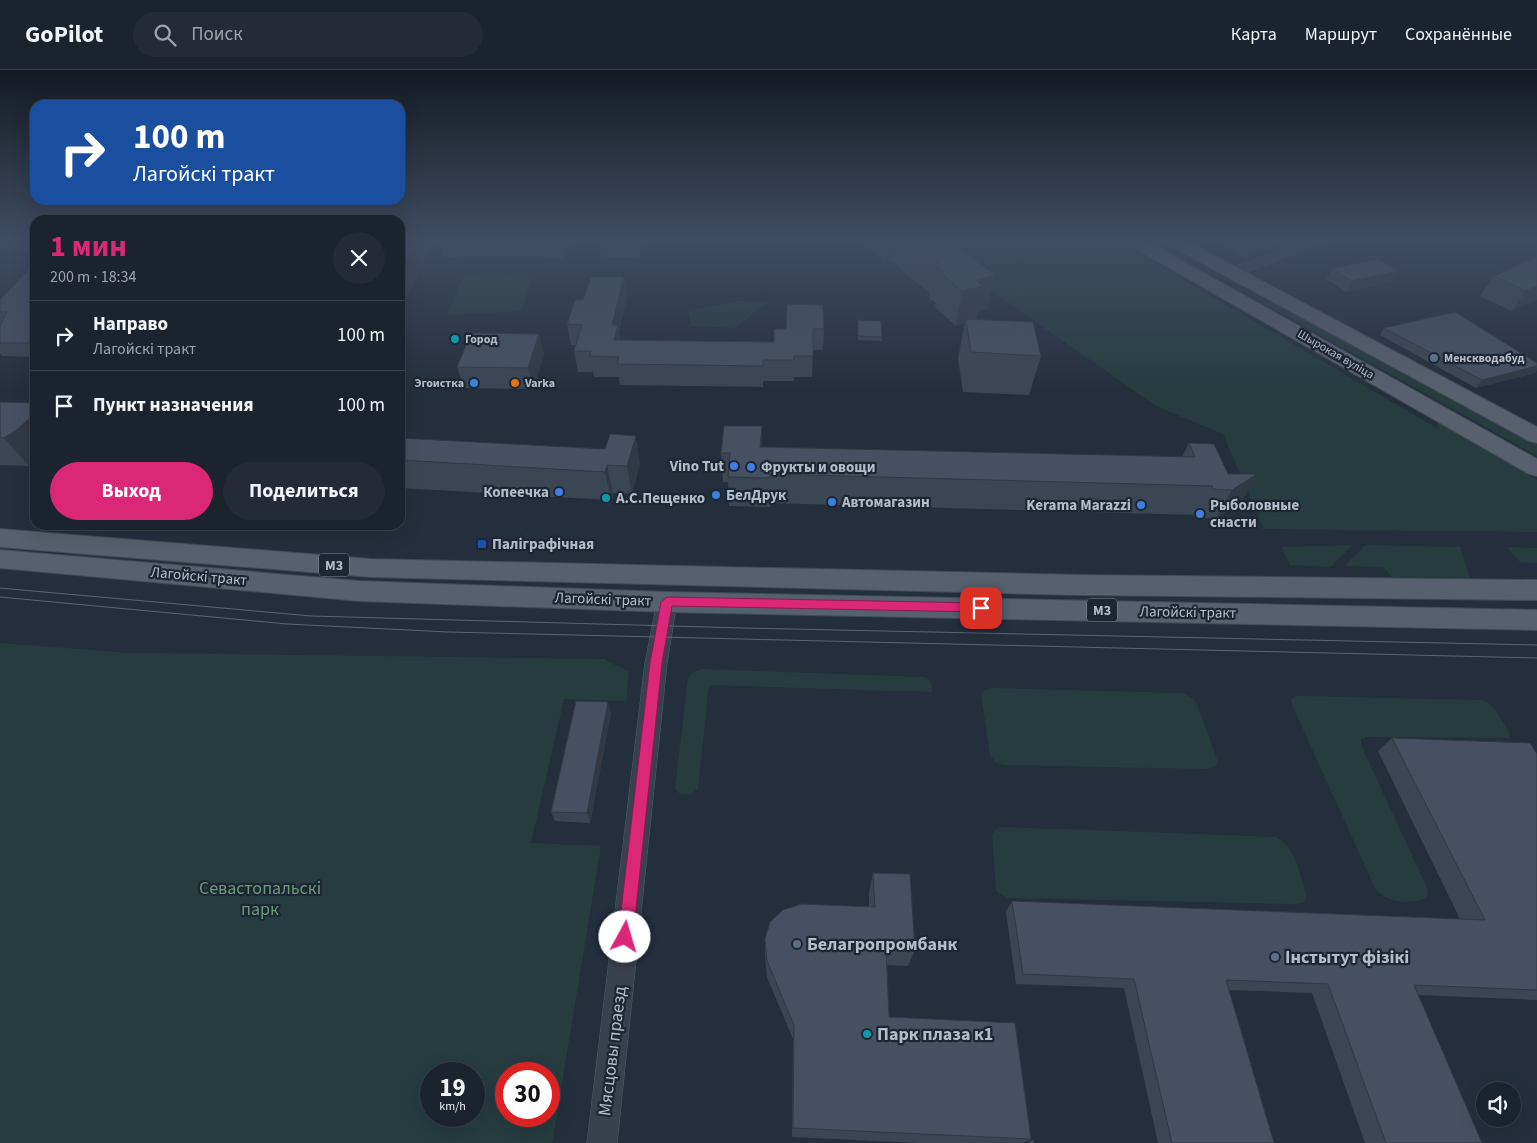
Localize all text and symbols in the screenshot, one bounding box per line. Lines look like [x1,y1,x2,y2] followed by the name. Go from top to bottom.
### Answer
[133,12,483,57] search box
[25,17,103,52] text: GoPilot
[151,21,179,49] icon: search
[191,21,243,48] text: Поиск
[1231,22,1277,47] text: Карта
[1305,22,1377,47] text: Маршрут
[1405,22,1512,47] text: Сохранённые
[133,112,225,162] text: 100 m
[50,120,115,185] icon: right
[133,158,275,190] text: Лагойскі тракт
[50,225,127,268] text: 1 мин
[333,232,385,284] button: close
[50,266,137,288] text: 200 m · 18:34
[93,311,168,338] text: Направо
[50,322,78,350] icon: right
[337,322,385,349] text: 100 m
[1294,326,1377,383] street label: Шырокая вуліца
[465,331,497,348] place label: Город
[449,333,461,345] marker: Город
[93,338,196,360] text: Лагойскі тракт
[1444,350,1525,367] place label: Менскводабуд
[1428,352,1440,364] marker: Менскводабуд
[414,375,464,392] place label: Эгоистка
[524,375,555,392] place label: Varka
[468,377,480,389] marker: Эгоистка
[509,377,521,389] marker: Varka
[50,392,78,420] icon: arrive
[93,392,254,419] text: Пункт назначения
[337,392,385,419] text: 100 m
[669,456,724,477] place label: Vino Tut
[761,457,876,478] place label: Фрукты и овощи
[728,460,740,472] marker: Vino Tut
[745,461,757,473] marker: Фрукты и овощи
[50,462,213,520] button: Выход
[223,462,385,520] button: Поделиться
[483,482,549,503] place label: Копеечка
[726,485,787,506] place label: БелДрук
[553,486,565,498] marker: Копеечка
[615,488,705,509] place label: А.С.Пещенко
[710,489,722,501] marker: БелДрук
[600,492,612,504] marker: А.С.Пещенко
[841,492,930,513] place label: Автомагазин
[1026,495,1131,516] place label: Kerama Marazzi
[1210,495,1299,533] place label: Рыболовные снасти
[826,496,838,508] marker: Автомагазин
[1135,499,1147,511] marker: Kerama Marazzi
[1194,508,1206,520] marker: Рыболовные снасти
[492,534,594,555] place label: Паліграфічная
[476,538,488,550] marker: Паліграфічная
[319,554,349,576] road number: М3
[150,562,248,591] street label: Лагойскі тракт
[554,587,652,612] street label: Лагойскі тракт
[960,587,1002,629] pin
[967,594,995,622] icon: arrive
[1087,598,1117,622] road number: М3
[1139,601,1237,624] street label: Лагойскі тракт
[199,876,321,922] park label: Севастопальскі парк
[598,910,650,962] position arrow
[807,932,957,957] place label: Белагропромбанк
[791,938,803,950] marker: Белагропромбанк
[1285,945,1409,970] place label: Інстытут фізікі
[1269,951,1281,963] marker: Інстытут фізікі
[592,984,633,1117] street label: Мясцовы праезд
[877,1022,993,1047] place label: Парк плаза к1
[861,1028,873,1040] marker: Парк плаза к1
[495,1062,560,1127] speed limit sign: 30
[439,1070,466,1106] text: 19
[1476,1082,1521,1127] map controls
[1476,1082,1521,1127] button: sound
[439,1098,466,1115] text: km/h

